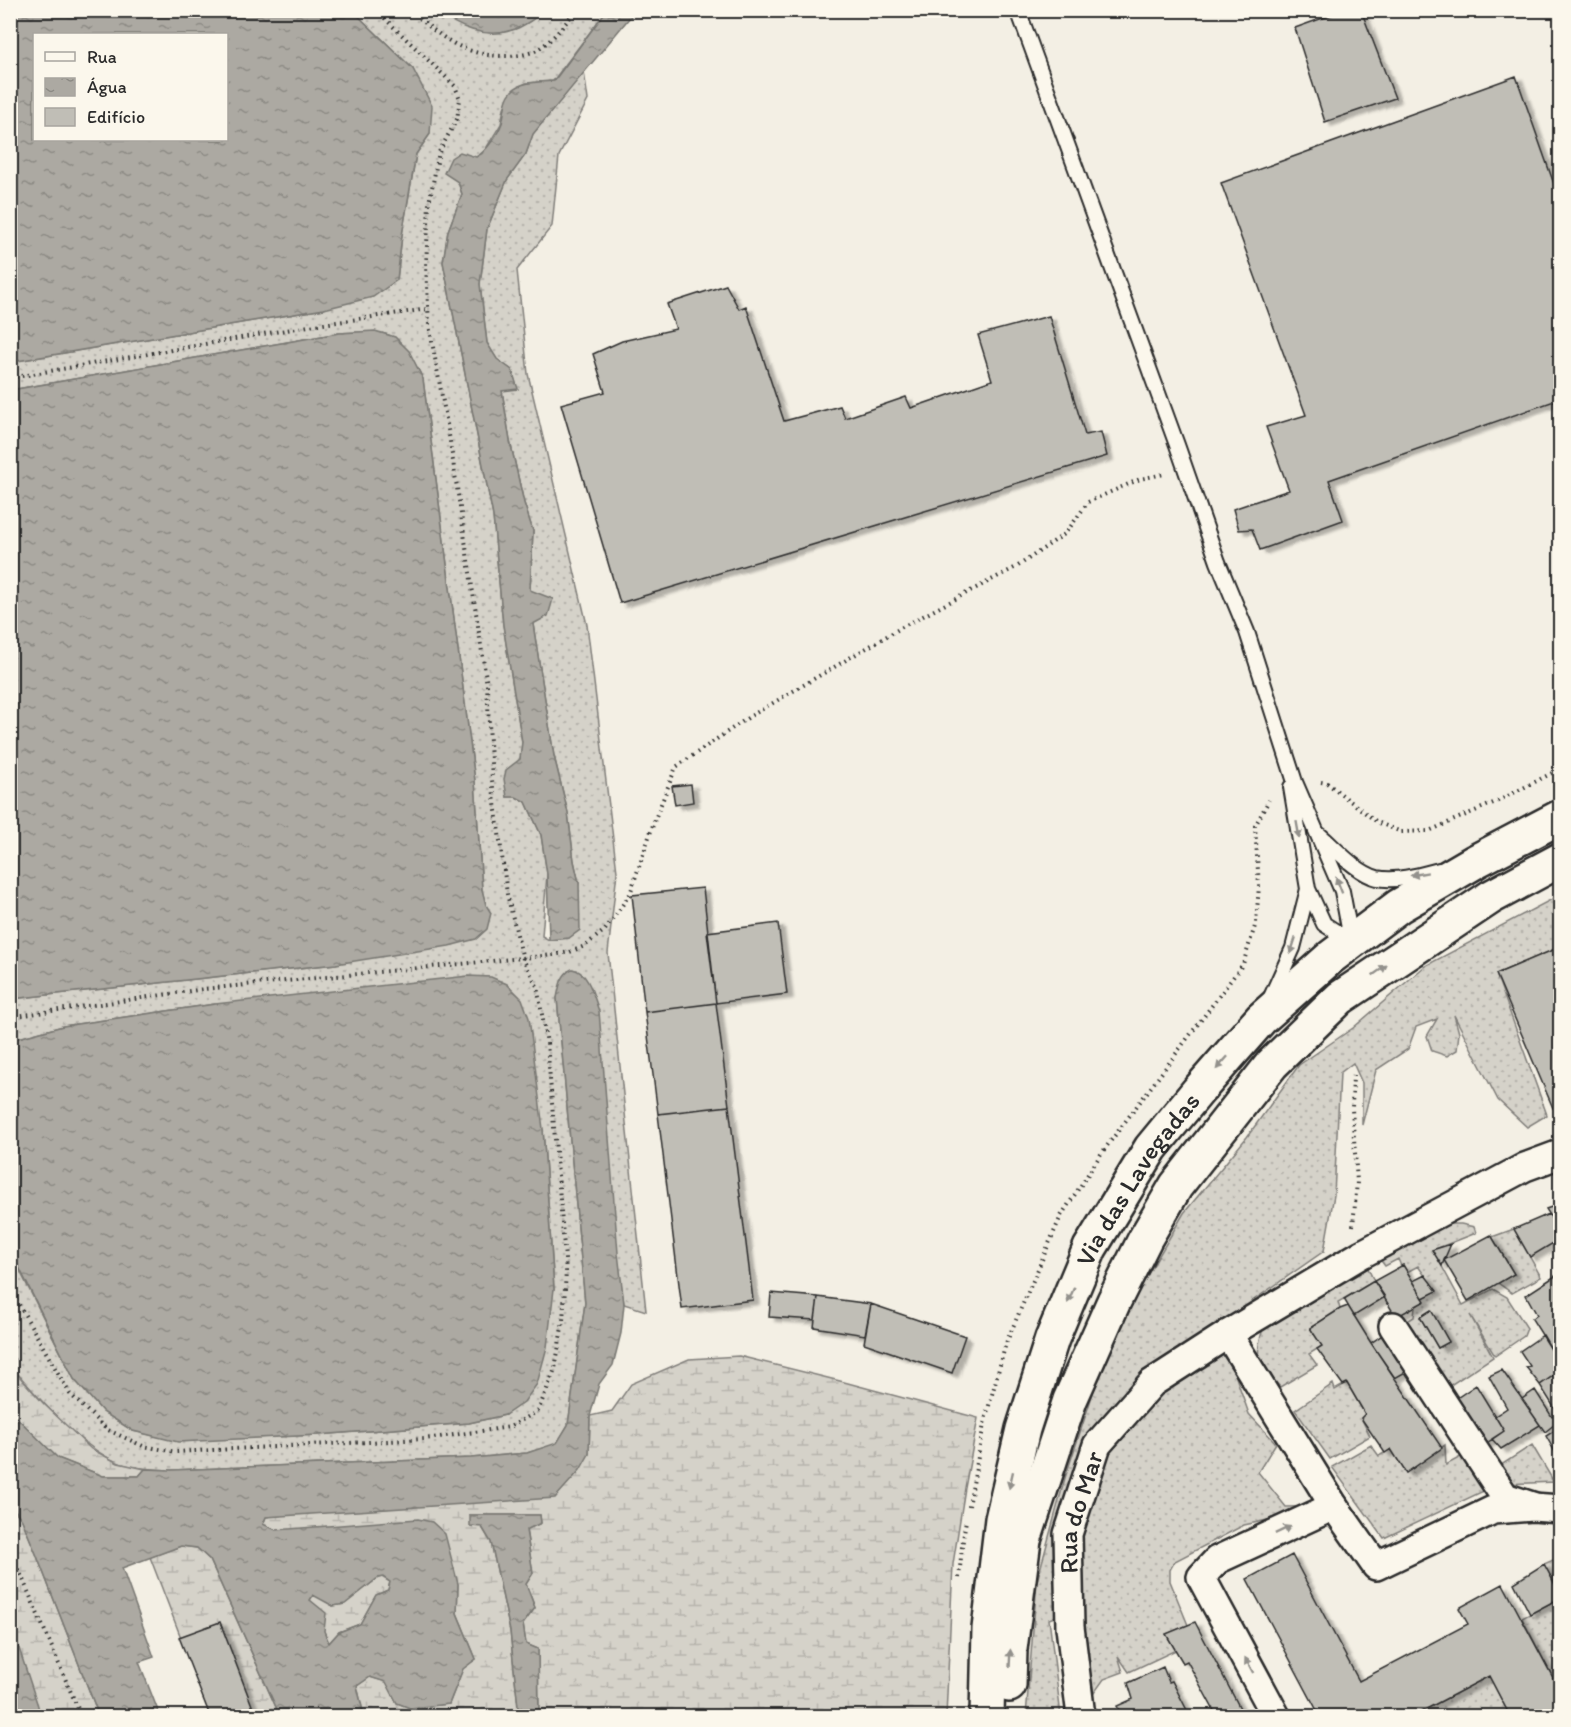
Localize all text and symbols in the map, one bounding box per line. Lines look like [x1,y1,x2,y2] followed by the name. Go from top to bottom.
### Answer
[33,33,228,141] legend
[87,46,117,68] text: Rua
[87,76,127,98] text: Água
[87,106,145,128] text: Edifício
[1294,820,1303,839] one-way arrow
[1409,870,1428,879] one-way arrow
[1334,876,1344,894] one-way arrow
[1288,937,1298,955] one-way arrow
[1371,964,1387,976] one-way arrow
[1216,1055,1229,1070] one-way arrow
[1068,1085,1207,1271] street label: Via das Lavegadas
[1066,1286,1075,1304] one-way arrow
[1052,1447,1110,1574] street label: Rua do Mar
[1005,1471,1015,1490] one-way arrow
[1274,1525,1292,1535] one-way arrow
[1005,1649,1015,1668] one-way arrow
[1244,1656,1254,1673] one-way arrow

